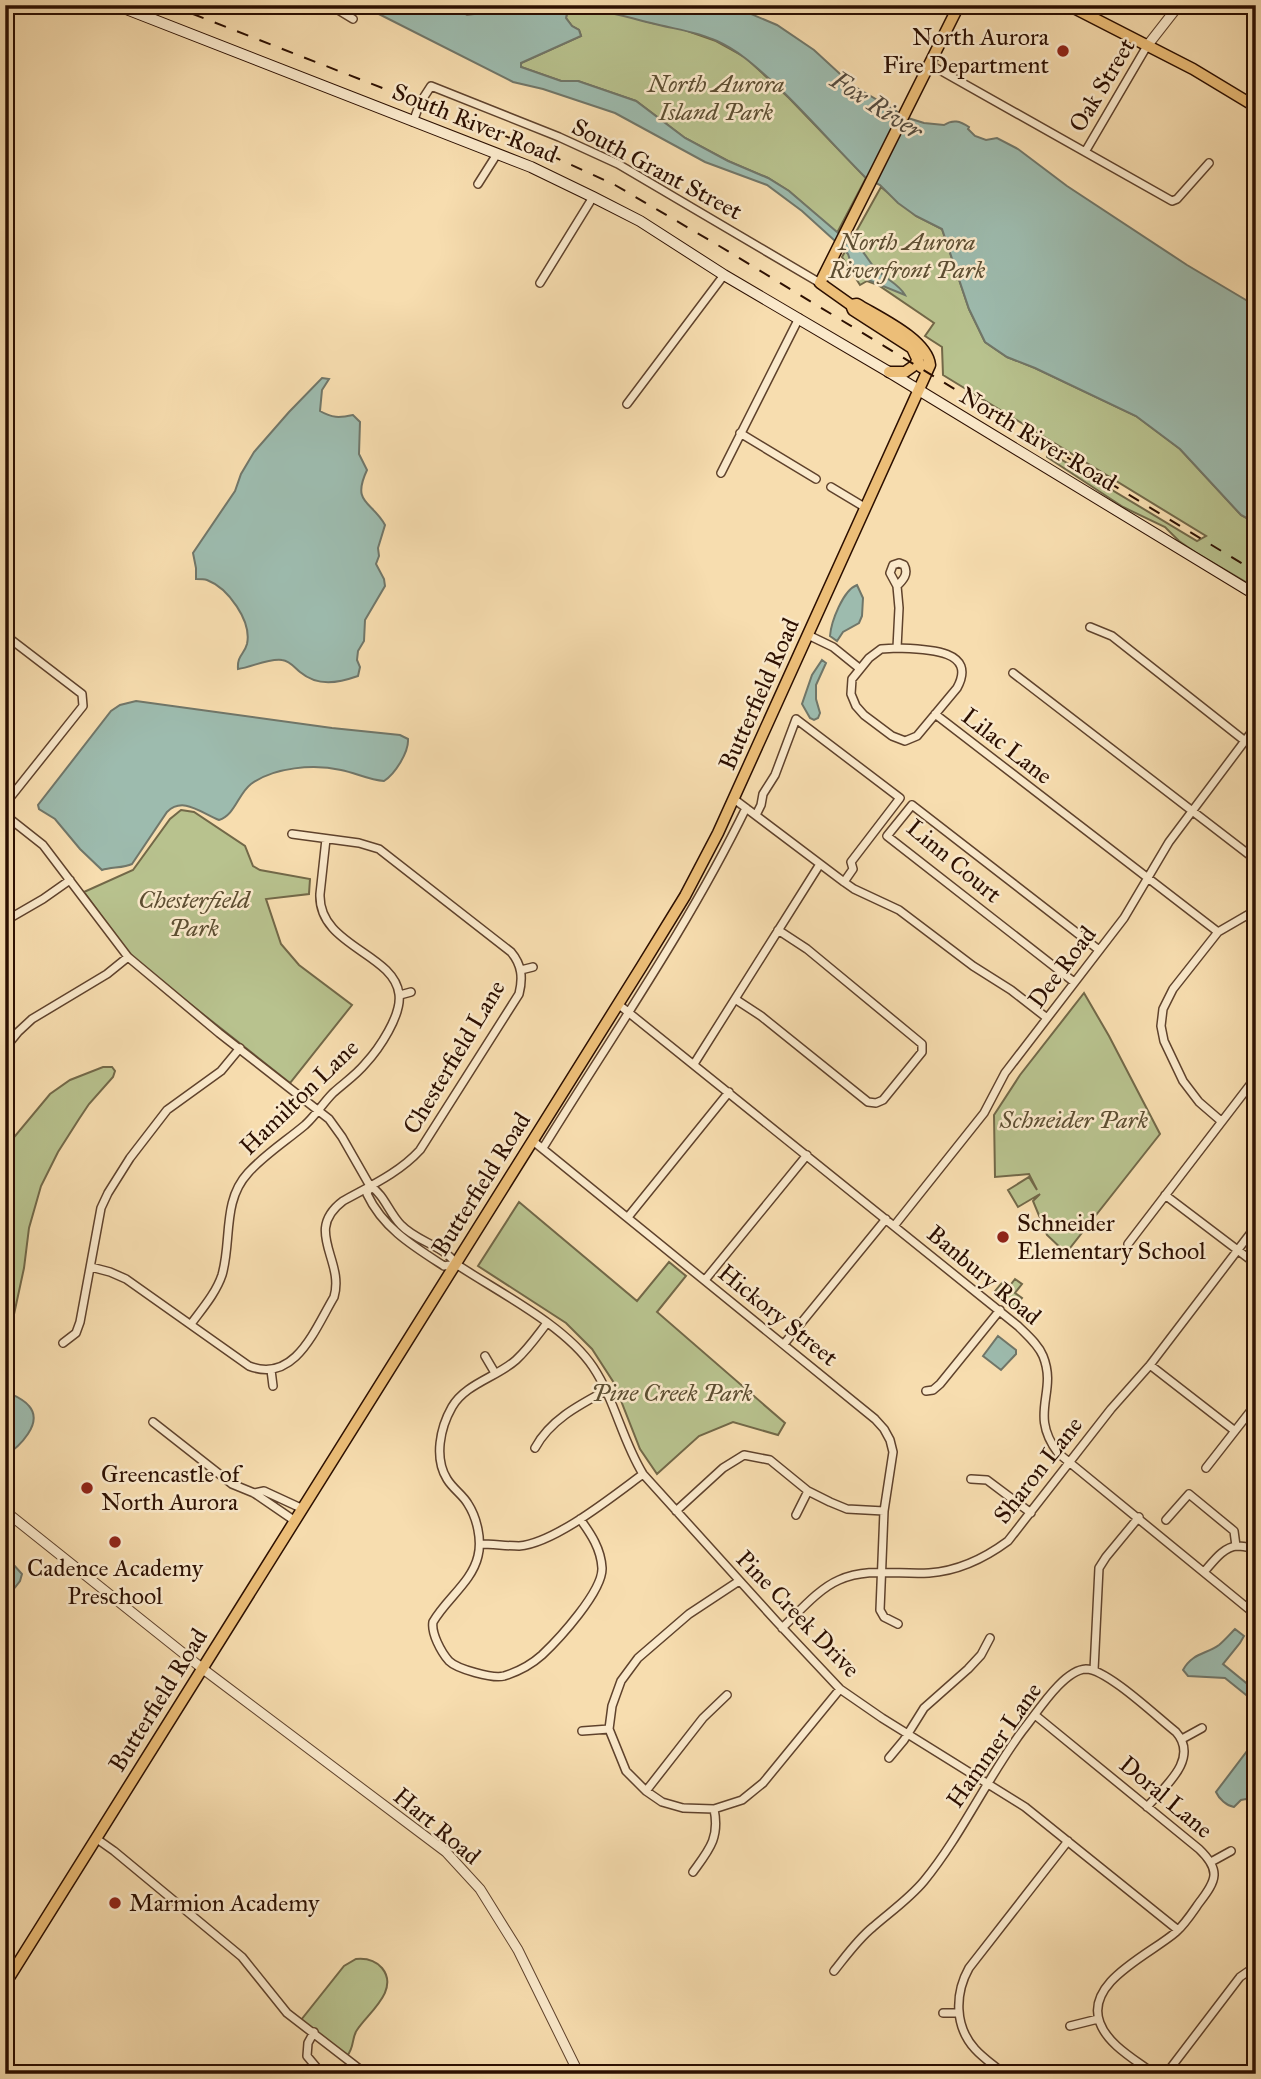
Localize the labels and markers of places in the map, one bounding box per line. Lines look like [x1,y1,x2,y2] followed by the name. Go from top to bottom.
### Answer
[883,22,1050,80] place label: North Aurora Fire Department
[1055,43,1071,59] marker: North Aurora Fire Department
[1017,1208,1206,1266] place label: Schneider Elementary School
[995,1229,1011,1245] marker: Schneider Elementary School
[101,1459,244,1517] place label: Greencastle of North Aurora
[79,1480,95,1496] marker: Greencastle of North Aurora
[107,1534,123,1550] marker: Cadence Academy Preschool
[27,1553,204,1611] place label: Cadence Academy Preschool
[129,1888,320,1918] place label: Marmion Academy
[107,1895,123,1911] marker: Marmion Academy

